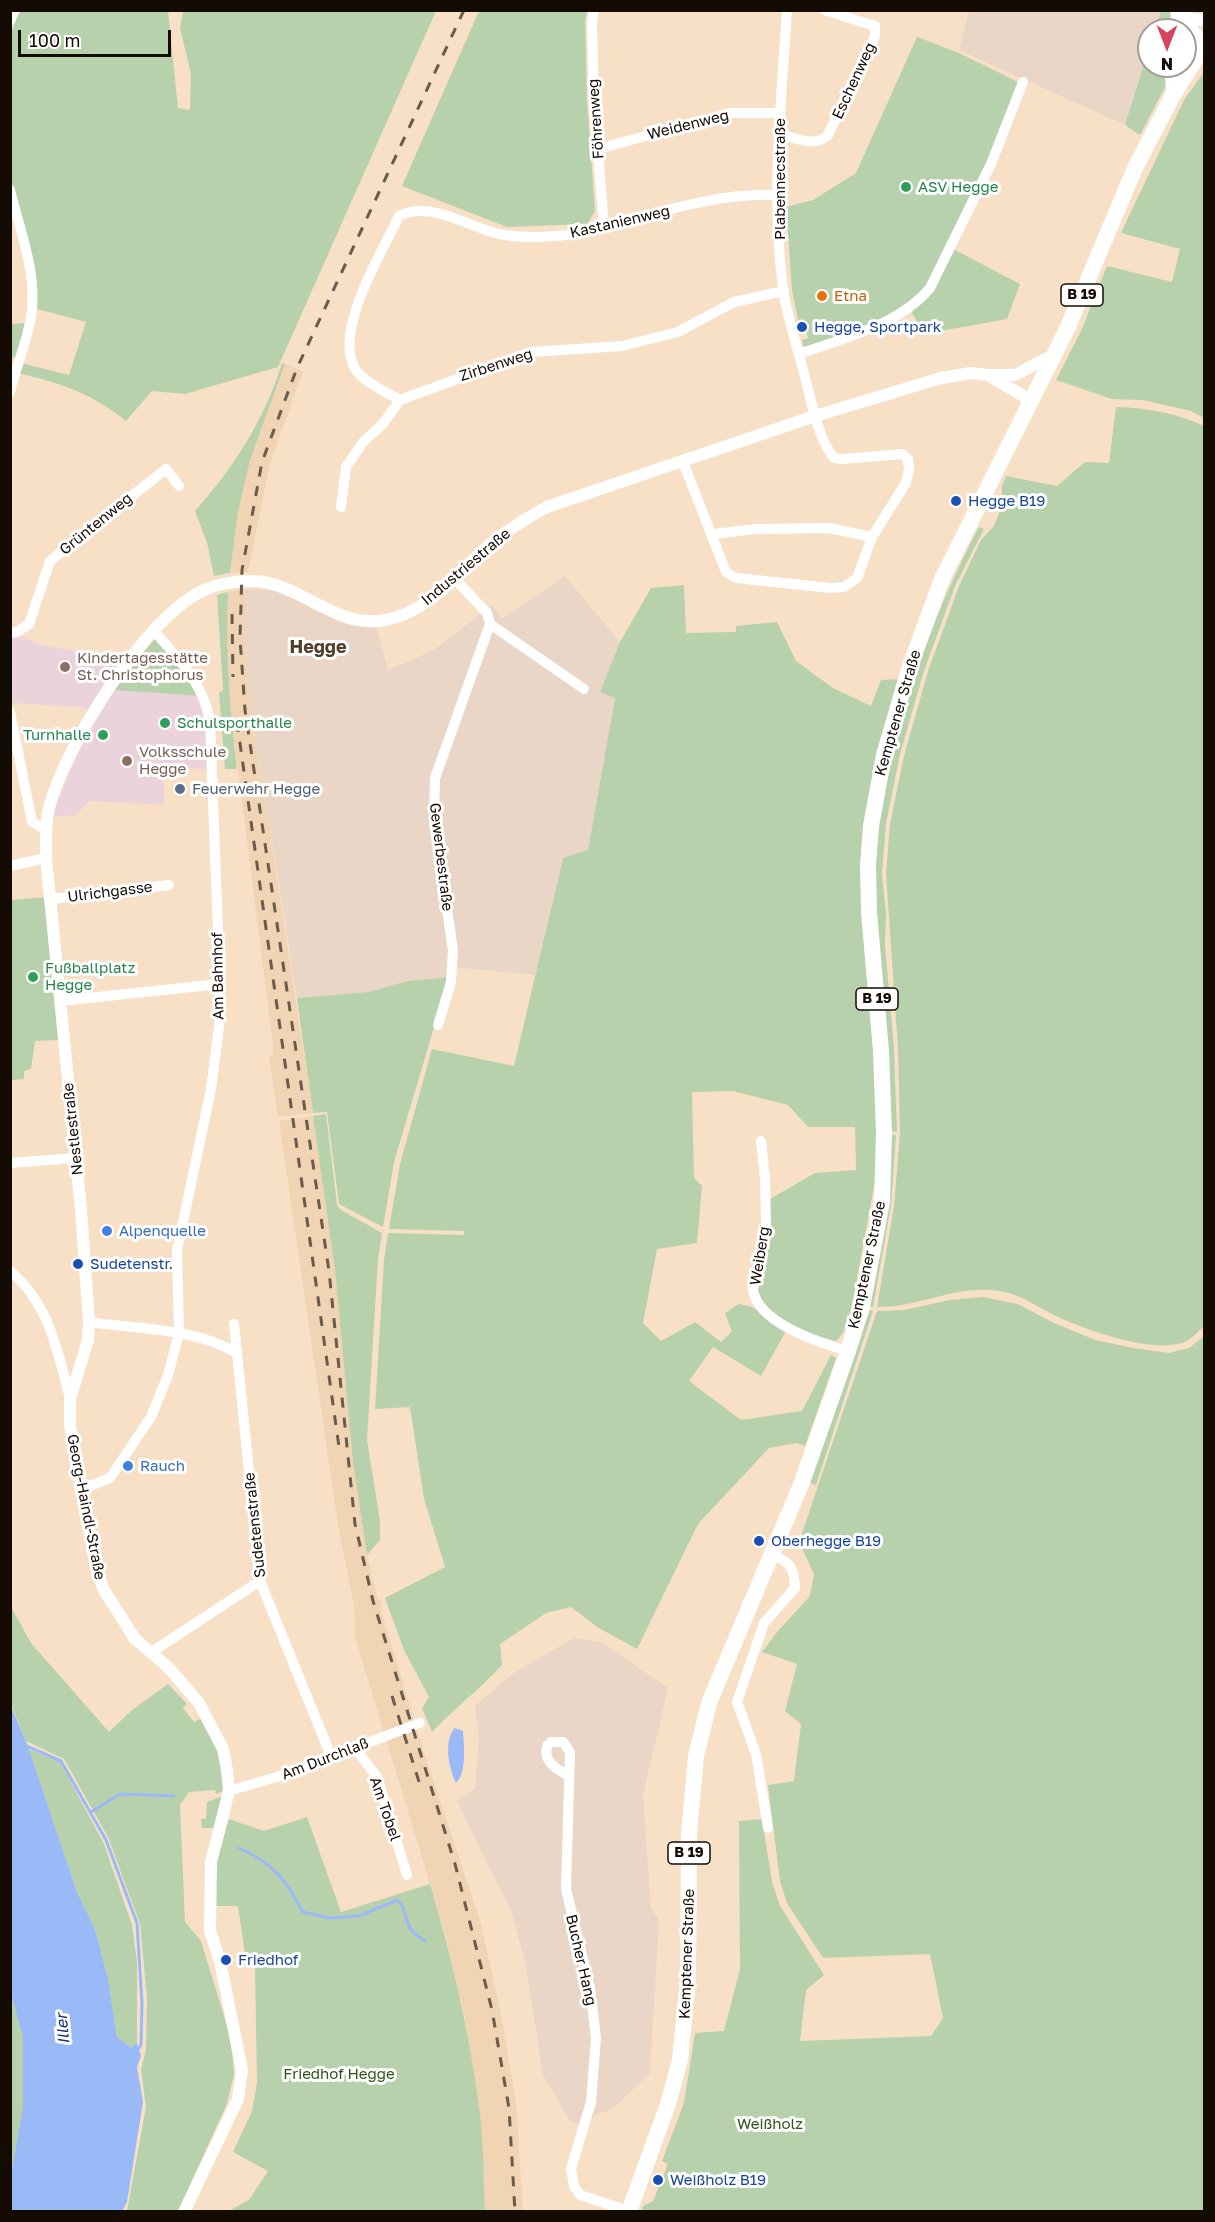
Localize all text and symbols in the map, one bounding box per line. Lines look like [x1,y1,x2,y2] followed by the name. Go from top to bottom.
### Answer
[21,18,174,56] scale bar
[1137,18,1197,78] north arrow
[29,29,80,51] text: 100 m
[828,40,880,122] street label: Eschenweg
[1161,54,1173,74] text: N
[584,78,608,160] street label: Föhrenweg
[645,106,731,144] street label: Weidenweg
[771,118,789,240] street label: Plabennecstraße
[918,178,998,196] place label: ASV Hegge
[899,180,913,194] marker: ASV Hegge
[568,202,672,242] street label: Kastanienweg
[1061,284,1103,306] road number: B 19
[834,287,867,305] place label: Etna
[815,289,829,303] marker: Etna
[814,318,941,336] place label: Hegge, Sportpark
[795,320,809,334] marker: Hegge, Sportpark
[457,345,535,385] street label: Zirbenweg
[56,489,136,559] street label: Grüntenweg
[968,492,1045,510] place label: Hegge B19
[949,494,963,508] marker: Hegge B19
[418,525,514,609] street label: Industriestraße
[289,636,347,658] district label: Hegge
[871,648,925,778] street label: Kemptener Straße
[77,649,208,684] place label: Kindertagesstätte St. Christophorus
[58,660,72,674] marker: Kindertagesstätte St. Christophorus
[177,714,292,732] place label: Schulsporthalle
[158,716,172,730] marker: Schulsporthalle
[23,726,91,744] place label: Turnhalle
[96,728,110,742] marker: Turnhalle
[139,743,226,778] place label: Volksschule Hegge
[120,754,134,768] marker: Volksschule Hegge
[192,780,320,798] place label: Feuerwehr Hegge
[173,782,187,796] marker: Feuerwehr Hegge
[425,802,457,912] street label: Gewerbestraße
[67,878,153,906] street label: Ulrichgasse
[208,932,228,1020] street label: Am Bahnhof
[45,959,135,994] place label: Fußballplatz Hegge
[26,970,40,984] marker: Fußballplatz Hegge
[856,988,898,1010] road number: B 19
[59,1082,87,1176] street label: Nestlestraße
[845,1199,889,1331] street label: Kemptener Straße
[119,1222,206,1240] place label: Alpenquelle
[100,1224,114,1238] marker: Alpenquelle
[746,1225,774,1287] street label: Weiberg
[90,1255,173,1273] place label: Sudetenstr.
[71,1257,85,1271] marker: Sudetenstr.
[63,1433,109,1581] street label: Georg-Haindl-Straße
[140,1457,185,1475] place label: Rauch
[121,1459,135,1473] marker: Rauch
[241,1471,269,1579] street label: Sudetenstraße
[771,1532,881,1550] place label: Oberhegge B19
[752,1534,766,1548] marker: Oberhegge B19
[279,1734,371,1784] street label: Am Durchlaß
[366,1775,404,1843] street label: Am Tobel
[668,1842,710,1864] road number: B 19
[676,1889,698,2019] street label: Kemptener Straße
[562,1913,600,2007] street label: Bucher Hang
[238,1951,298,1969] place label: Friedhof
[219,1953,233,1967] marker: Friedhof
[52,2013,74,2045] water label: Iller
[283,2065,395,2083] park label: Friedhof Hegge
[737,2115,803,2133] park label: Weißholz
[670,2171,766,2189] place label: Weißholz B19
[651,2173,665,2187] marker: Weißholz B19

